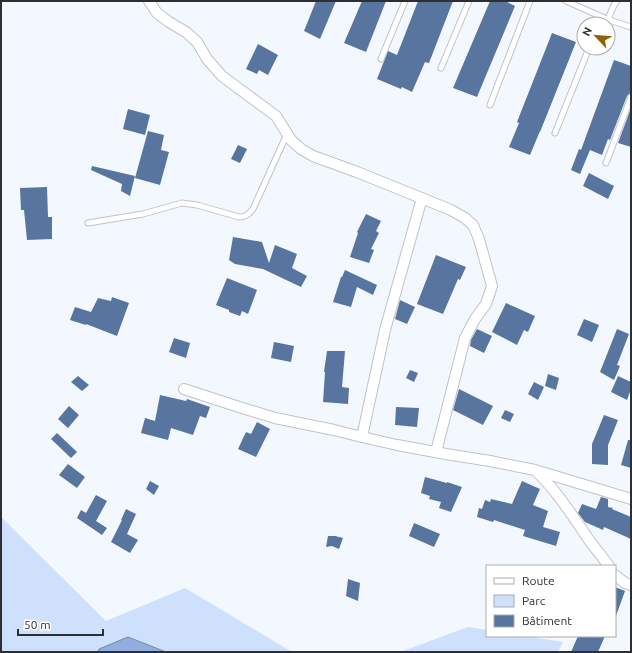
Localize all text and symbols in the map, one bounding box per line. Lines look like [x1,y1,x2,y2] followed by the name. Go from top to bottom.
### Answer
[576,16,616,56] north arrow
[580,25,594,38] text: N
[486,565,616,637] legend
[522,574,555,587] text: Route
[522,594,546,607] text: Parc
[18,611,103,637] scale bar
[522,614,572,627] text: Bâtiment
[24,618,51,631] text: 50 m

